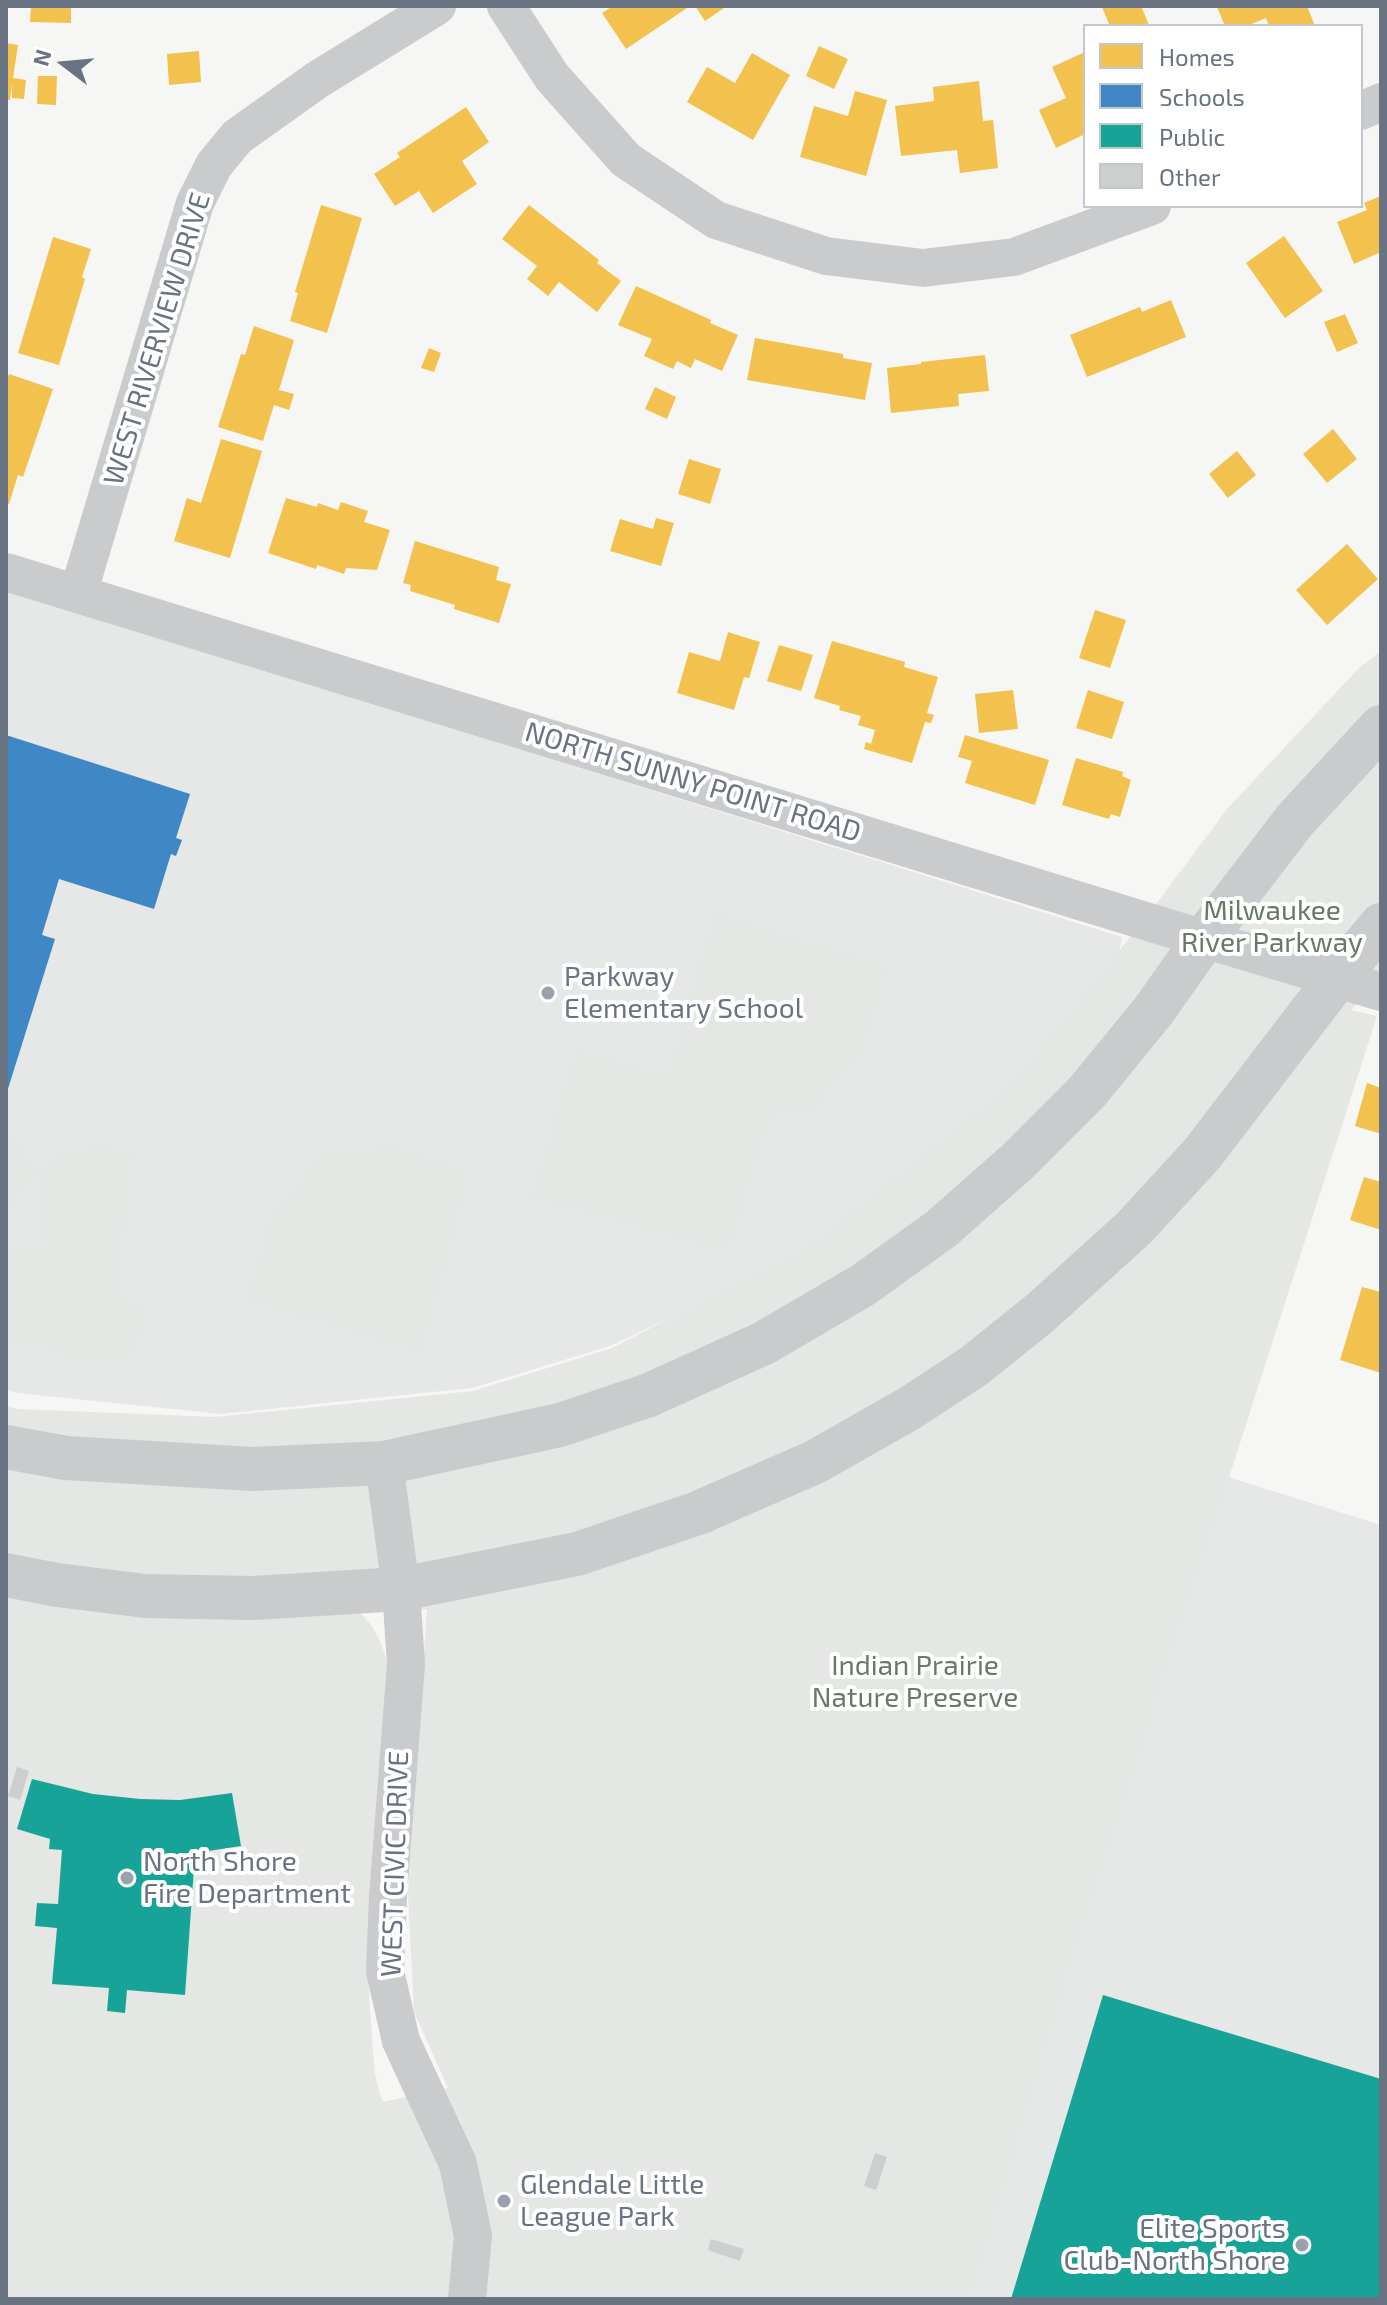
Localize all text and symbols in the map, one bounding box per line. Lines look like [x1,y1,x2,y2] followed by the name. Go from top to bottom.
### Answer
[24,24,104,104] north arrow
[1083,24,1363,208] legend
[1159,42,1235,71] text: Homes
[26,46,56,69] text: N
[1159,82,1245,111] text: Schools
[1159,122,1225,151] text: Public
[1159,162,1221,191] text: Other
[97,189,217,489] street label: WEST RIVERVIEW DRIVE
[521,715,865,849] street label: NORTH SUNNY POINT ROAD
[1181,894,1363,960] park label: Milwaukee River Parkway
[564,960,803,1026] place label: Parkway Elementary School
[539,984,557,1002] marker: Parkway Elementary School
[812,1649,1018,1715] park label: Indian Prairie Nature Preserve
[374,1750,416,1978] street label: WEST CIVIC DRIVE
[143,1845,351,1911] place label: North Shore Fire Department
[118,1869,136,1887] marker: North Shore Fire Department
[520,2168,704,2234] place label: Glendale Little League Park
[495,2192,513,2210] marker: Glendale Little League Park
[1063,2212,1286,2278] place label: Elite Sports Club-North Shore
[1293,2236,1311,2254] marker: Elite Sports Club-North Shore

